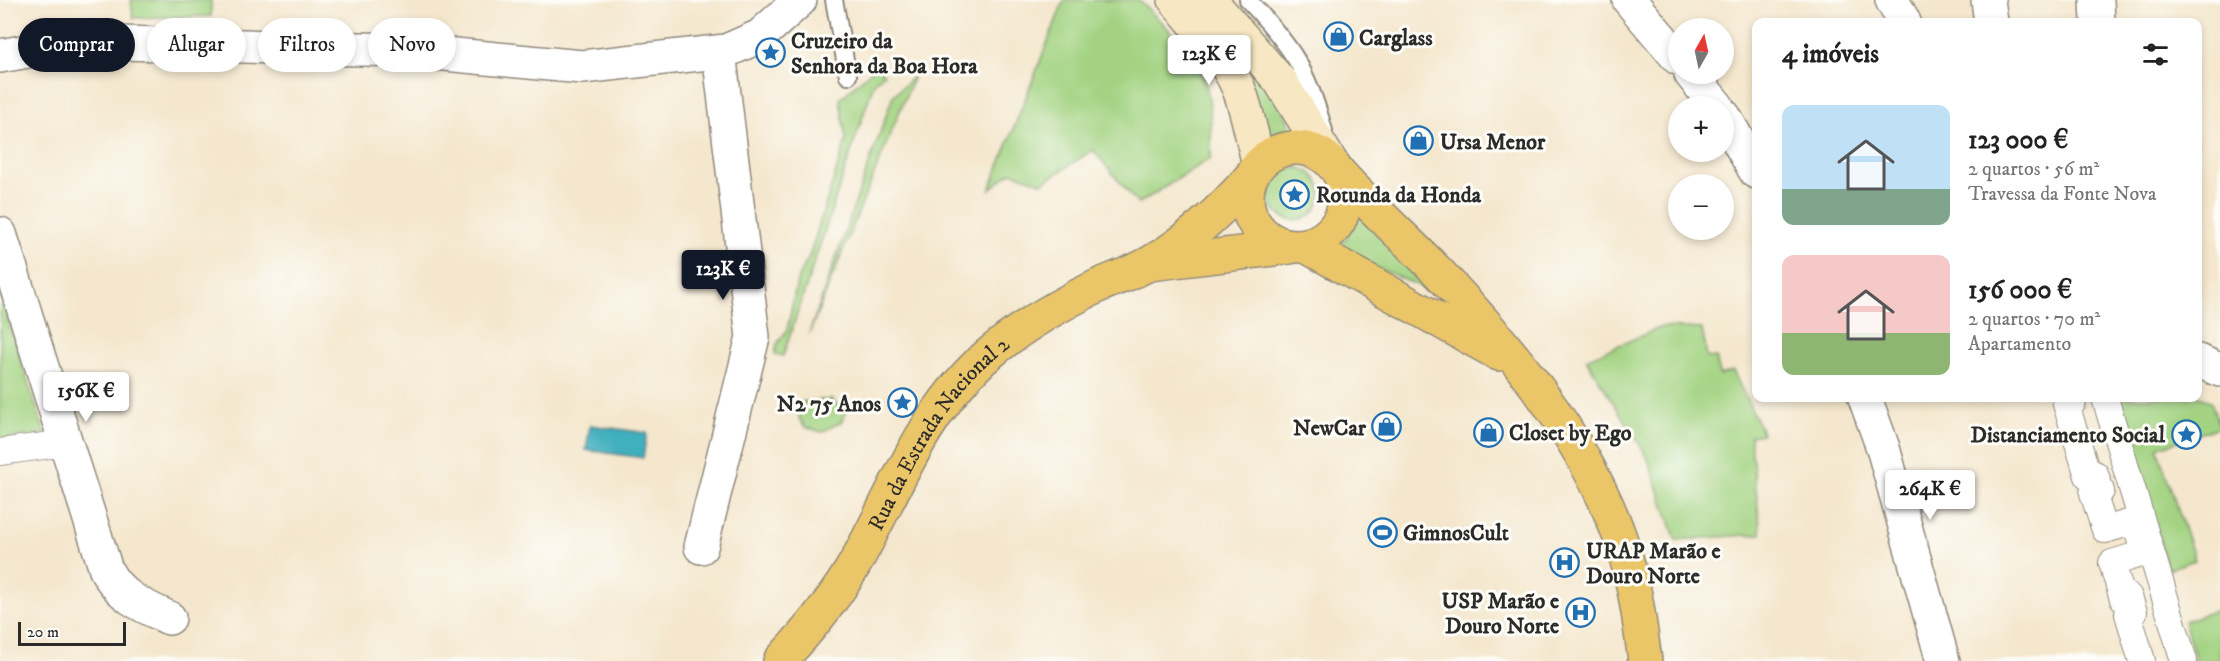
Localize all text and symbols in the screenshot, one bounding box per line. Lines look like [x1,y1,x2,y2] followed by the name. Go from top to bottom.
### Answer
[18,18,135,72] chip: Comprar
[147,18,246,72] chip: Alugar
[258,18,356,72] chip: Filtros
[368,18,456,72] chip: Novo
[1668,18,1734,84] north arrow
[1668,18,1734,240] map controls
[1322,21,1354,53] shop icon: Carglass
[1359,25,1433,52] place label: Carglass
[791,28,978,80] place label: Cruzeiro da Senhora da Boa Hora
[1160,35,1258,86] pin: 123K €
[754,37,786,69] place icon: Cruzeiro da Senhora da Boa Hora
[1782,38,1879,71] text: 4 imóveis
[2139,38,2172,71] icon: filters
[1182,42,1236,67] text: 123K €
[1668,96,1734,162] button: +
[1968,124,2068,157] text: 123 000 €
[1403,125,1435,157] shop icon: Ursa Menor
[1440,129,1546,156] place label: Ursa Menor
[1830,129,1902,201] icon: home
[1968,157,2099,182] text: 2 quartos · 56 m²
[1668,174,1734,240] button: −
[1279,178,1311,210] place icon: Rotunda da Honda
[1316,182,1482,209] place label: Rotunda da Honda
[1968,182,2157,207] text: Travessa da Fonte Nova
[674,250,772,301] pin: 123K €
[696,257,750,282] text: 123K €
[1968,274,2072,307] text: 156 000 €
[1830,279,1902,351] icon: home
[1968,307,2100,332] text: 2 quartos · 70 m²
[863,331,1015,536] street label: Rua da Estrada Nacional 2
[1968,332,2071,357] text: Apartamento
[37,372,135,423] pin: 156K €
[57,379,115,404] text: 156K €
[886,387,918,419] place icon: N2 75 Anos
[777,391,882,418] place label: N2 75 Anos
[1371,411,1403,443] shop icon: NewCar
[1293,415,1367,442] place label: NewCar
[1472,416,1504,448] shop icon: Closet by Ego
[2170,418,2202,450] place icon: Distanciamento Social
[1509,420,1632,447] place label: Closet by Ego
[1971,422,2165,449] place label: Distanciamento Social
[1881,470,1979,521] pin: 264K €
[1899,477,1961,502] text: 264K €
[1366,516,1398,548] sports icon: GimnosCult
[1403,520,1509,547] place label: GimnosCult
[1586,538,1721,590] place label: URAP Marão e Douro Norte
[1549,547,1581,579] hospital icon: URAP Marão e Douro Norte
[1441,588,1559,640] place label: USP Marão e Douro Norte
[1564,597,1596,629] hospital icon: USP Marão e Douro Norte
[18,619,126,646] scale bar
[27,622,59,642] text: 20 m

